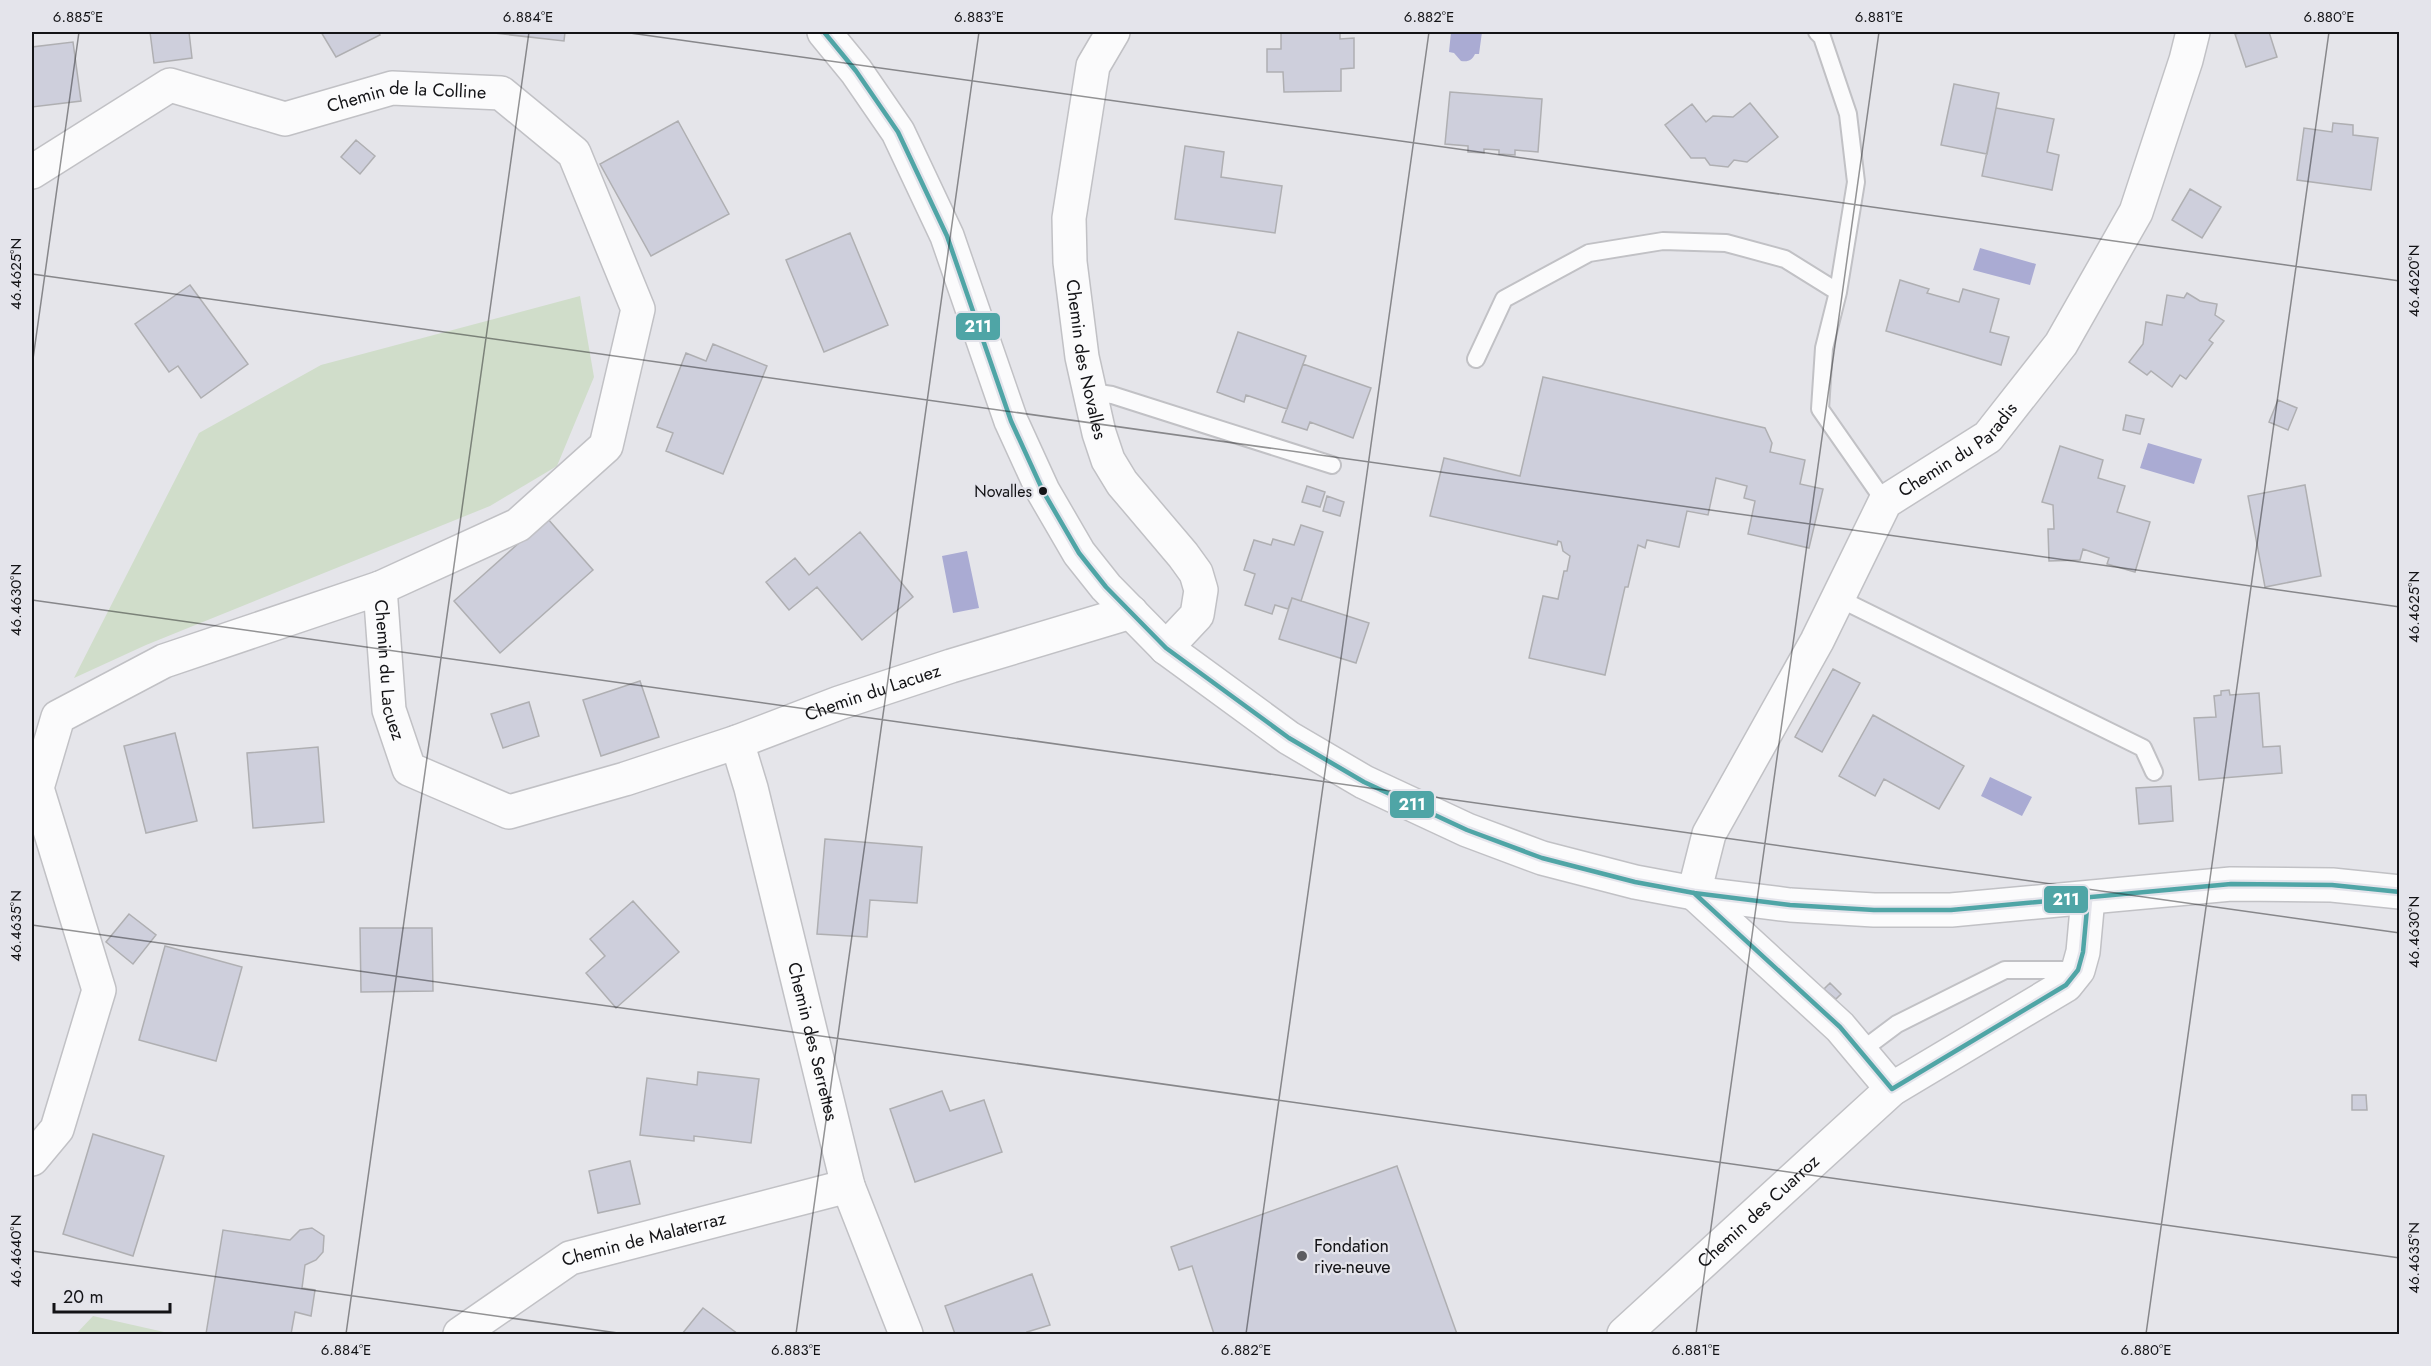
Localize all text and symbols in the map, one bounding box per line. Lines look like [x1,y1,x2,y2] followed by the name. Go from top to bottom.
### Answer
[53,6,103,28] text: 6.885°E
[503,6,553,28] text: 6.884°E
[954,6,1004,28] text: 6.883°E
[1404,6,1454,28] text: 6.882°E
[1855,6,1903,28] text: 6.881°E
[2304,6,2354,28] text: 6.880°E
[324,75,487,119] street label: Chemin de la Colline
[5,238,27,310] text: 46.4625°N
[2403,245,2425,317] text: 46.4620°N
[1059,278,1113,443] street label: Chemin des Novalles
[955,312,1001,341] line badge: 211
[965,315,991,338] text: 211
[1893,397,2023,504] street label: Chemin du Paradis
[974,480,1032,503] place label: Novalles
[1037,485,1049,497] marker: Novalles
[5,564,27,636] text: 46.4630°N
[2403,571,2425,643] text: 46.4625°N
[368,599,412,744] street label: Chemin du Lacuez
[801,657,945,728] street label: Chemin du Lacuez
[1389,790,1435,819] line badge: 211
[1399,793,1425,816] text: 211
[2043,885,2089,914] line badge: 211
[2053,888,2079,911] text: 211
[5,890,27,962] text: 46.4635°N
[2403,896,2425,968] text: 46.4630°N
[781,959,845,1124] street label: Chemin des Serrettes
[1692,1148,1826,1274] street label: Chemin des Cuarroz
[556,1205,729,1273] street label: Chemin de Malaterraz
[5,1215,27,1287] text: 46.4640°N
[2403,1222,2425,1294] text: 46.4635°N
[1314,1233,1391,1280] place label: Fondation rive-neuve
[1295,1249,1309,1263] marker: Fondation rive-neuve
[54,1276,170,1314] scale bar
[63,1284,103,1310] text: 20 m
[321,1339,371,1361] text: 6.884°E
[771,1339,821,1361] text: 6.883°E
[1221,1339,1271,1361] text: 6.882°E
[1672,1339,1720,1361] text: 6.881°E
[2121,1339,2171,1361] text: 6.880°E

